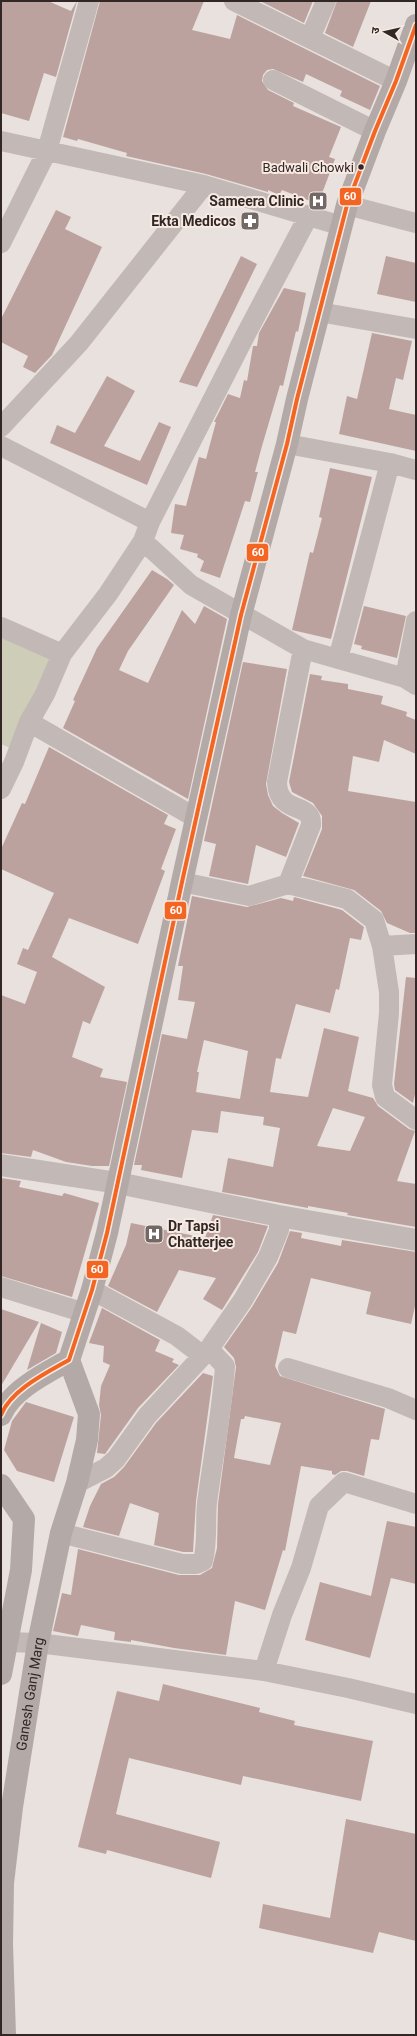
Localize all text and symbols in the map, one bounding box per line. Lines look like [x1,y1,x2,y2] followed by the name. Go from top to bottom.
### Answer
[365,12,405,52] north arrow
[369,26,383,35] text: उ
[263,160,354,175] place label: Badwali Chowki
[356,162,366,172] marker: Badwali Chowki
[339,187,362,206] line badge: 60
[307,190,329,212] hospital icon: Sameera Clinic
[344,190,356,203] text: 60
[209,193,304,209] place label: Sameera Clinic
[239,210,261,232] pharmacy icon: Ekta Medicos
[151,213,236,229] place label: Ekta Medicos
[246,543,269,562] line badge: 60
[252,546,264,559] text: 60
[164,901,187,920] line badge: 60
[170,904,182,917] text: 60
[168,1218,234,1250] place label: Dr Tapsi Chatterjee
[143,1223,165,1245] hospital icon: Dr Tapsi Chatterjee
[86,1260,109,1279] line badge: 60
[91,1263,103,1276] text: 60
[13,1636,47,1752] street label: Ganesh Ganj Marg

